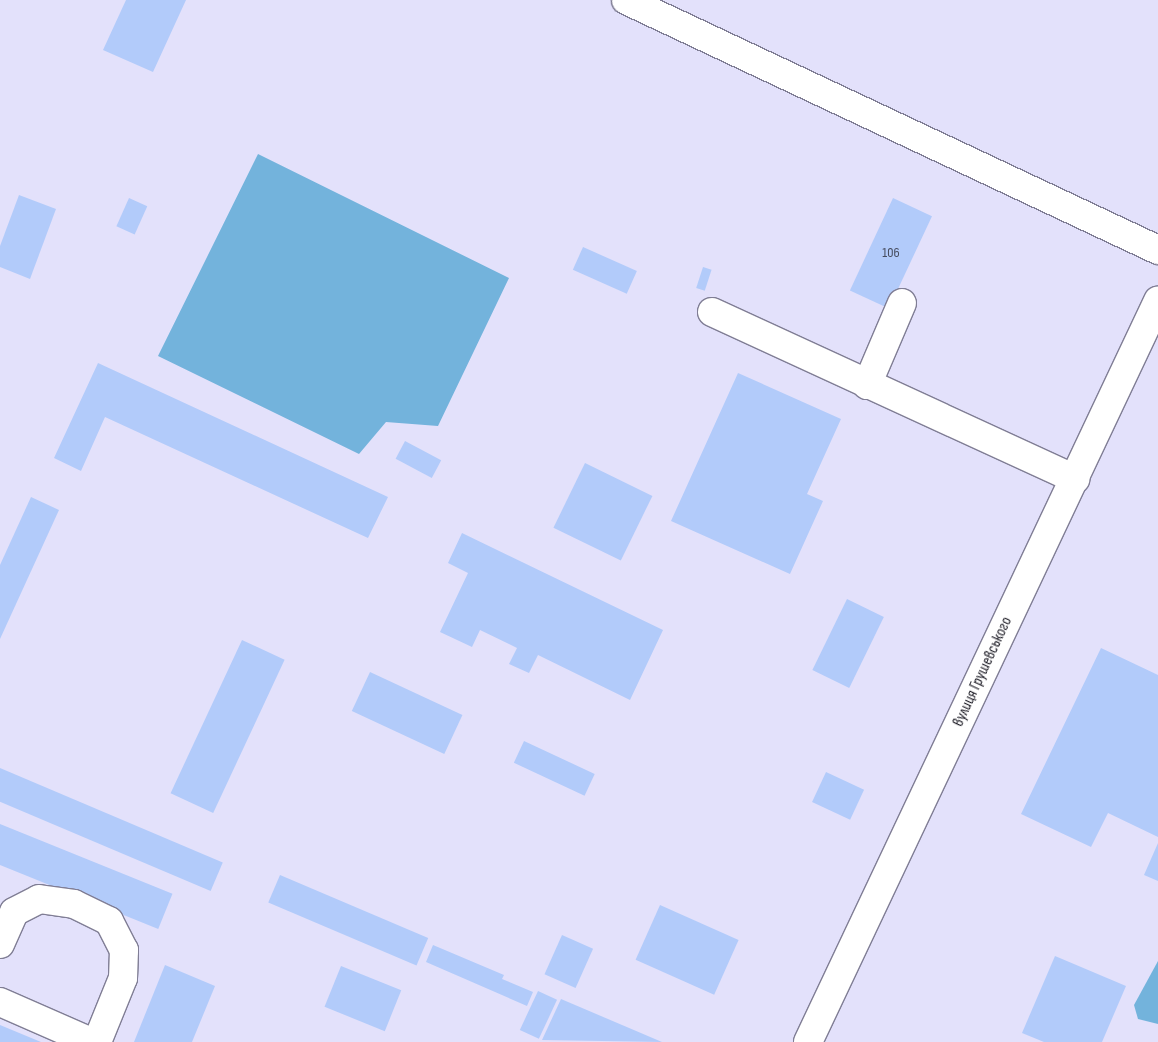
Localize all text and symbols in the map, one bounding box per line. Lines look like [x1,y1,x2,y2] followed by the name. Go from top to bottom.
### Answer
[882,245,900,261] house number: 106
[949,614,1017,730] street label: вулиця Грушевського

